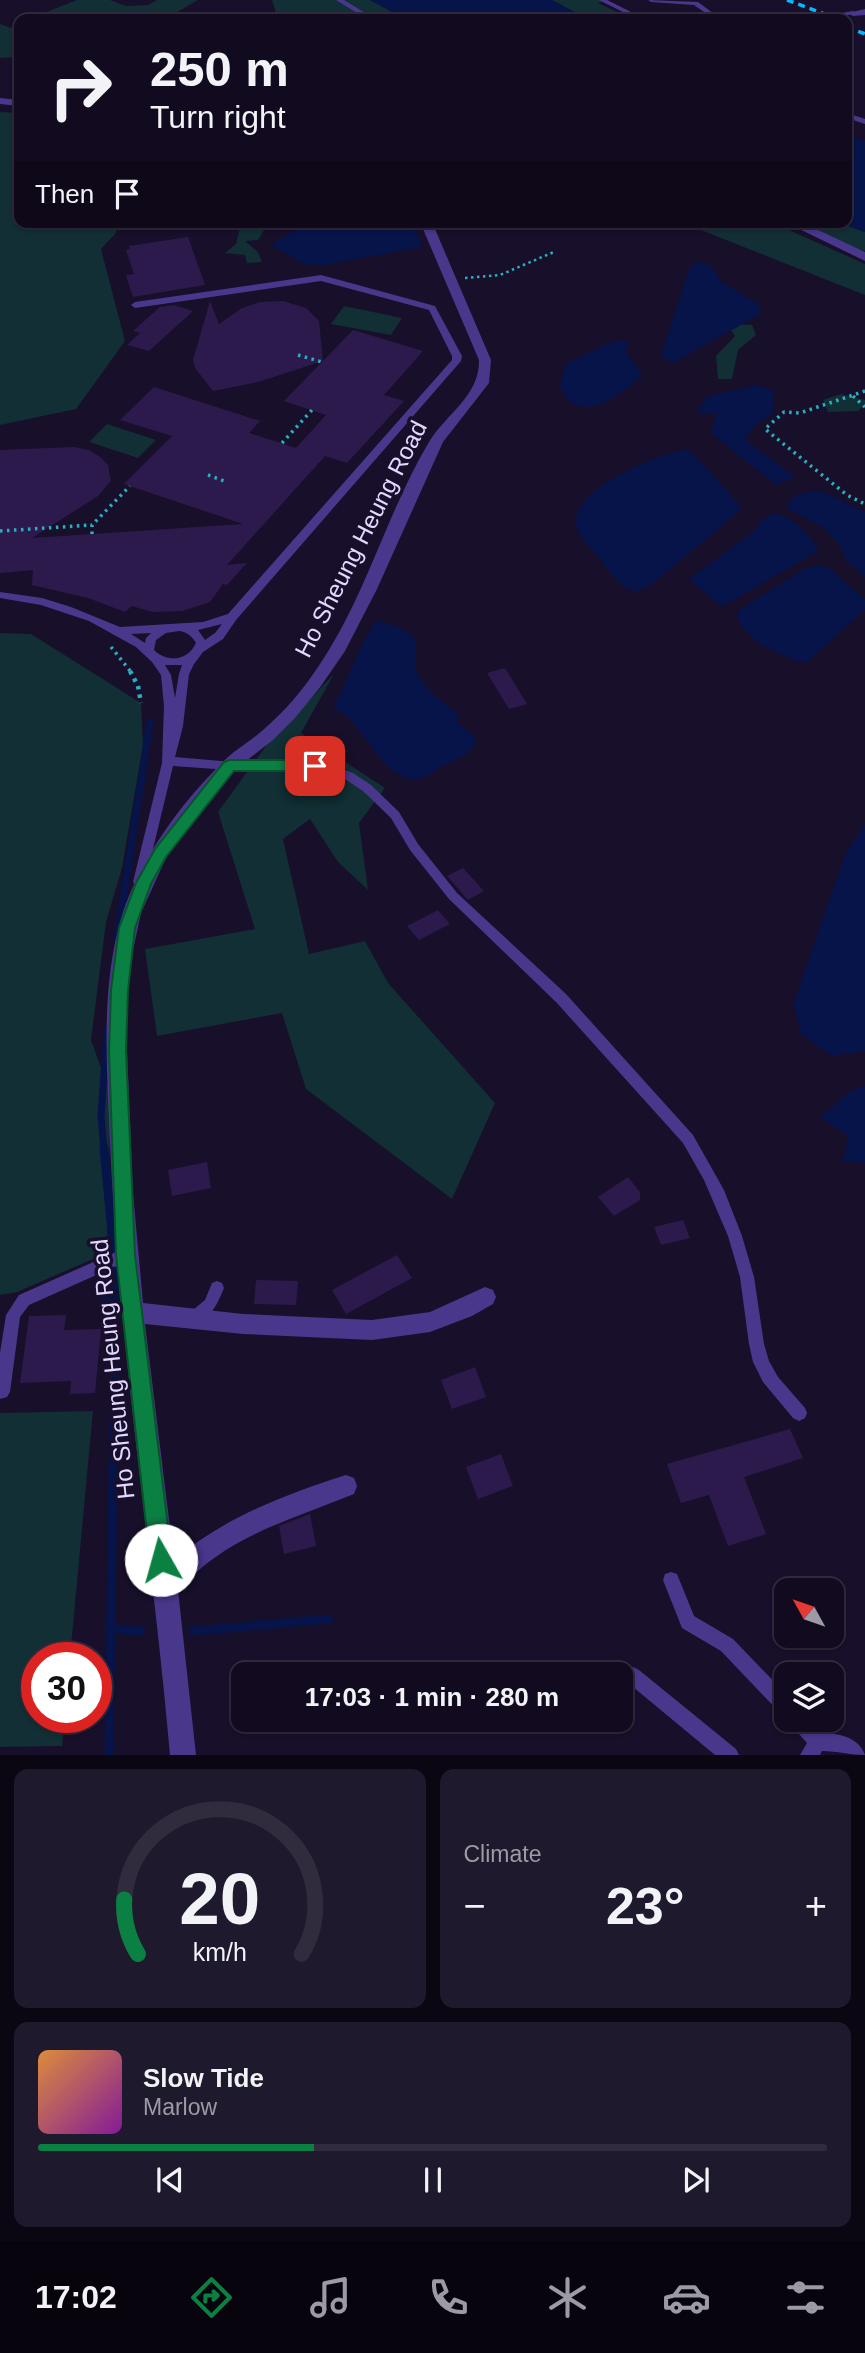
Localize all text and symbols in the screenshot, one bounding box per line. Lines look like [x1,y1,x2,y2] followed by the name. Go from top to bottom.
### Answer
[35,42,126,133] icon: right
[150,42,289,96] text: 250 m
[150,99,286,135] text: Turn right
[108,175,146,213] icon: arrive
[35,179,94,209] text: Then
[289,416,432,661] street label: Ho Sheung Heung Road
[285,736,345,796] pin
[296,747,334,785] icon: arrive
[85,1238,140,1501] street label: Ho Sheung Heung Road
[124,1523,198,1597] position arrow
[774,1578,844,1648] north arrow
[774,1578,844,1732] map controls
[21,1642,112,1733] speed limit sign: 30
[774,1662,844,1732] button: layers
[305,1682,559,1712] text: 17:03 · 1 min · 280 m
[464,1841,541,1867] text: Climate
[179,1859,260,1940] text: 20
[606,1877,685,1935] text: 23°
[464,1885,486,1927] text: −
[805,1885,827,1927] text: +
[193,1938,247,1966] text: km/h
[143,2063,264,2093] text: Slow Tide
[143,2094,217,2120] text: Marlow
[151,2161,189,2199] icon: previous
[414,2161,452,2199] icon: pause
[677,2161,715,2199] icon: next
[187,2273,236,2322] icon: directions
[306,2273,355,2322] icon: music
[424,2273,473,2322] icon: phone
[543,2273,592,2322] icon: climate
[662,2273,711,2322] icon: car
[781,2273,830,2322] icon: filters
[35,2279,117,2315] text: 17:02

